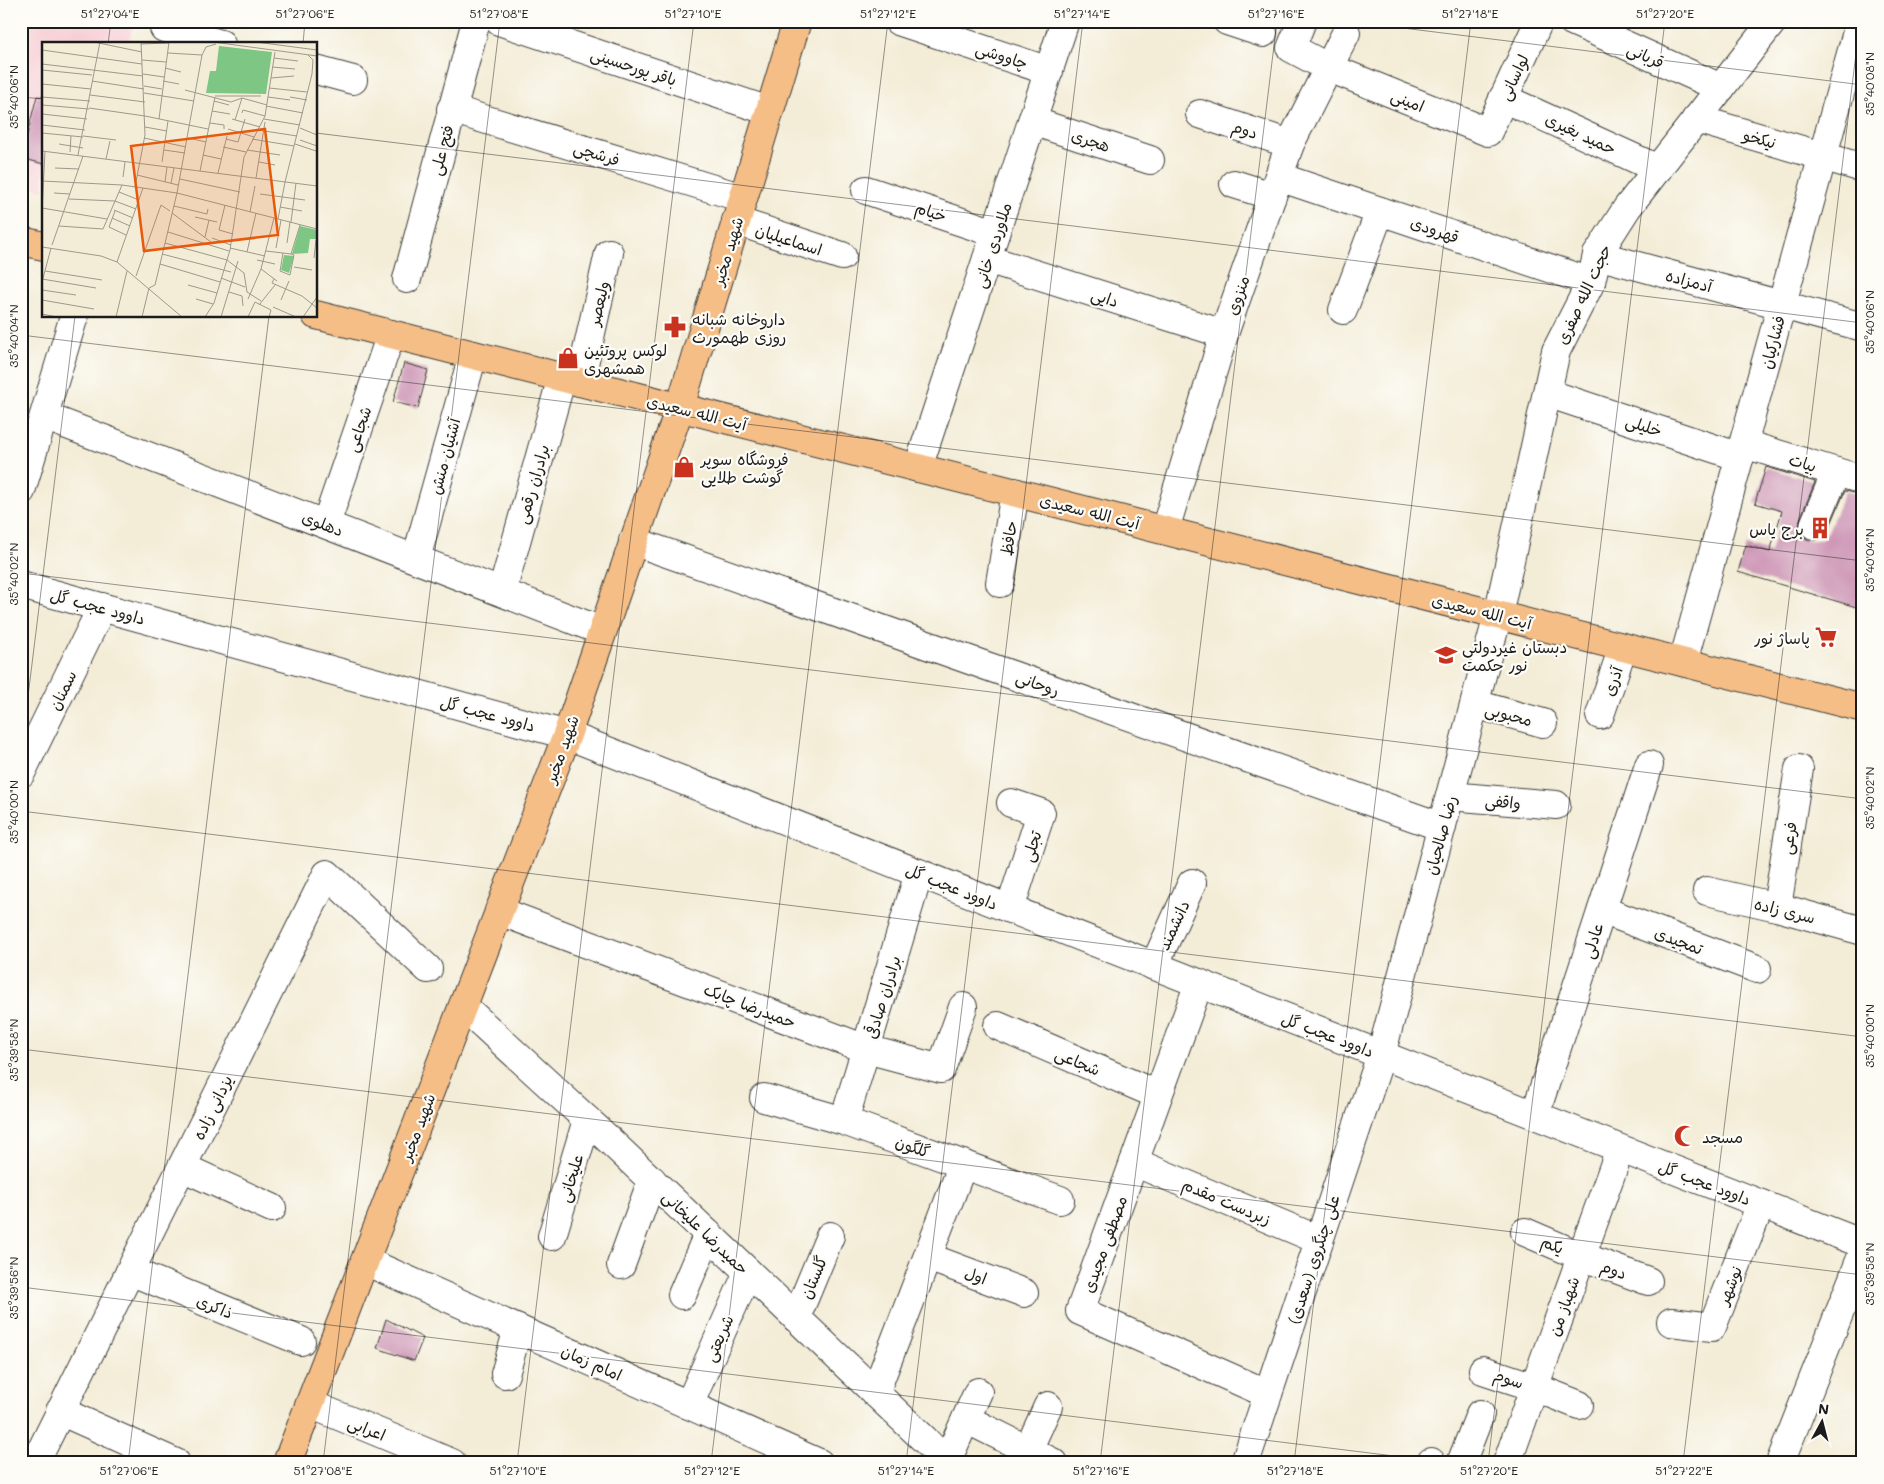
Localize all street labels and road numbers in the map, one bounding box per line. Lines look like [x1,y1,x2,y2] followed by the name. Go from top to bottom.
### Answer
[973,37,1031,74] street label: چاووشی
[1624,38,1668,73] street label: قربانی
[588,42,680,91] street label: باقر پورحسینی
[1493,51,1534,104] street label: لواسانی
[1388,84,1428,117] street label: امینی
[1542,107,1620,159] street label: حمید بغیری
[1228,115,1261,146] street label: دوم
[424,123,459,178] street label: فتح علی
[1739,123,1779,154] street label: نیکخو
[1069,124,1113,156] street label: هجری
[571,136,623,171] street label: فرشچی
[912,196,949,229] street label: خیام
[968,200,1017,291] street label: ملاوردی خانی
[1408,211,1462,247] street label: قهرودی
[706,214,747,290] street label: شهید مخبر
[753,218,825,260] street label: اسماعیلیان
[1551,241,1615,347] street label: حجت الله صفری
[1663,264,1716,297] street label: آدمزاده
[1221,273,1253,317] street label: منزوی
[582,279,613,329] street label: ولیعصر
[1088,283,1121,312] street label: دایی
[1755,313,1789,371] street label: فشارکیان
[645,389,750,435] street label: آیت الله سعیدی
[340,403,377,455] street label: شجاعی
[1623,409,1665,442] street label: خلیلی
[424,414,465,496] street label: آشتیان منش
[511,442,554,526] street label: برادران رقمی
[1787,448,1819,476] street label: بیات
[1038,488,1143,534] street label: آیت الله سعیدی
[299,506,347,541] street label: دهلوی
[995,519,1021,557] street label: حافظ
[48,583,148,629] street label: داوود عجب گل
[1430,588,1535,634] street label: آیت الله سعیدی
[1597,662,1627,699] street label: آذری
[43,666,81,714] street label: سمنان
[1013,666,1063,701] street label: روحانی
[438,690,538,736] street label: داوود عجب گل
[1483,698,1535,731] street label: محبوبی
[538,712,583,788] street label: شهید مخبر
[1484,789,1522,814] street label: واقفی
[1419,793,1461,877] street label: رضا صالحیان
[1775,820,1802,856] street label: فرعی
[1016,828,1047,864] street label: تجلی
[903,858,1001,914] street label: داوود عجب گل
[1752,892,1818,928] street label: سری زاده
[1152,897,1194,953] street label: دانشمند
[1576,919,1609,961] street label: عادلی
[1652,921,1707,959] street label: تمجیدی
[859,953,905,1041] street label: برادران صادقی
[701,978,799,1033] street label: حمیدرضا چابک
[1279,1007,1377,1061] street label: داوود عجب گل
[1052,1042,1104,1081] street label: شجاعی
[187,1071,238,1143] street label: یزدانی زاده
[394,1090,440,1166] street label: شهید مخبر
[892,1130,933,1163] street label: گلگون
[553,1151,588,1205] street label: علیخانی
[1656,1155,1754,1209] street label: داوود عجب گل
[1178,1173,1274,1232] street label: زبردست مقدم
[658,1185,754,1279] street label: حمیدرضا علیخانی
[1282,1192,1345,1327] street label: علی چنگروی (سعدی)
[1077,1193,1132,1296] street label: مصطفی مجیدی
[1537,1230,1568,1261] street label: یکم
[795,1252,831,1302] street label: گلستان
[1597,1255,1630,1286] street label: دوم
[962,1261,990,1289] street label: اول
[1711,1263,1747,1310] street label: نوشهر
[1543,1273,1583,1339] street label: شهباز من
[194,1289,236,1323] street label: ذاکری
[698,1311,738,1365] street label: شریعتی
[557,1339,626,1387] street label: امام زمان
[1490,1363,1527,1396] street label: سوم
[345,1411,389,1446] street label: اعرابی

